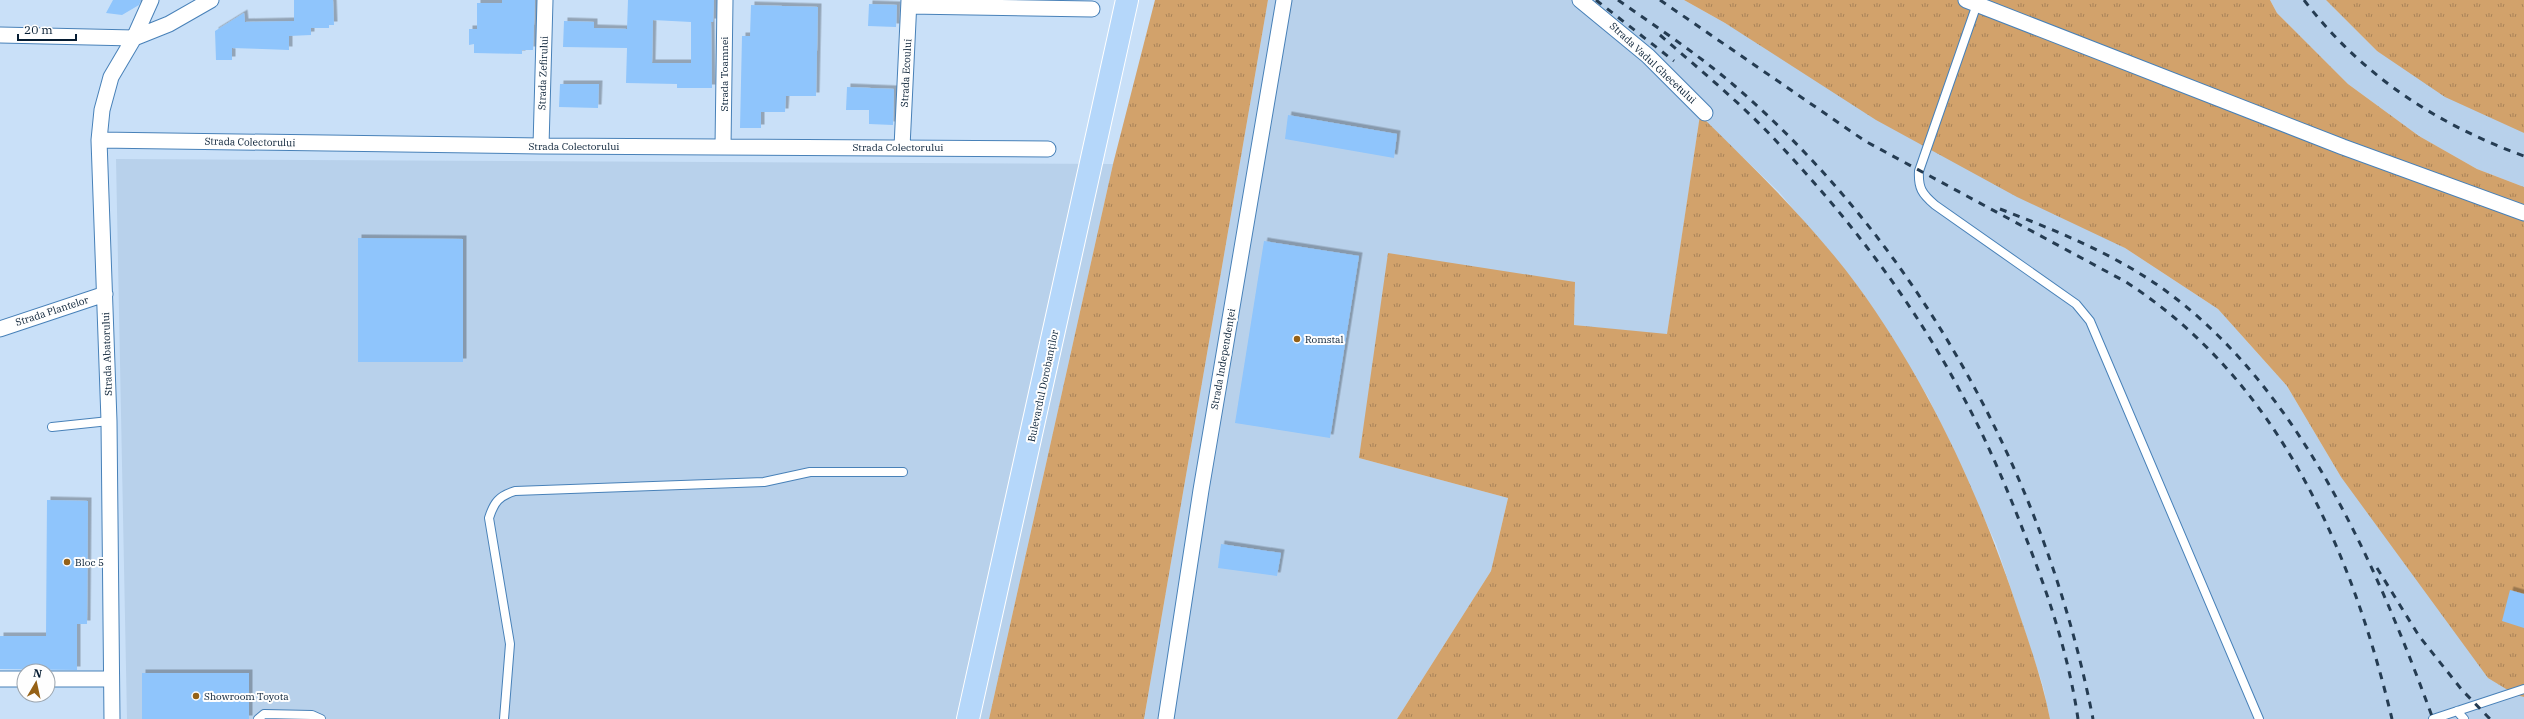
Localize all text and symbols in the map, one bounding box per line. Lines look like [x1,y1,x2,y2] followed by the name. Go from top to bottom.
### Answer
[18,16,76,42] scale bar
[1607,20,1699,106] street label: Strada Vadul Ghecetului
[24,22,53,37] text: 20 m
[535,36,551,110] street label: Strada Zefirului
[718,37,731,111] street label: Strada Toamnei
[898,38,914,108] street label: Strada Ecoului
[204,135,296,149] street label: Strada Colectorului
[528,140,620,153] street label: Strada Colectorului
[852,141,944,154] street label: Strada Colectorului
[14,293,91,329] street label: Strada Plantelor
[1208,307,1238,411] street label: Strada Independenței
[99,312,115,396] street label: Strada Abatorului
[1025,328,1061,443] street label: Bulevardul Dorobanților
[1305,333,1344,346] place label: Romstal
[1292,334,1302,344] marker: Romstal
[75,556,104,569] place label: Bloc 5
[62,557,72,567] marker: Bloc 5
[16,663,56,703] north arrow
[32,666,43,681] text: N
[204,690,289,703] place label: Showroom Toyota
[191,691,201,701] marker: Showroom Toyota

